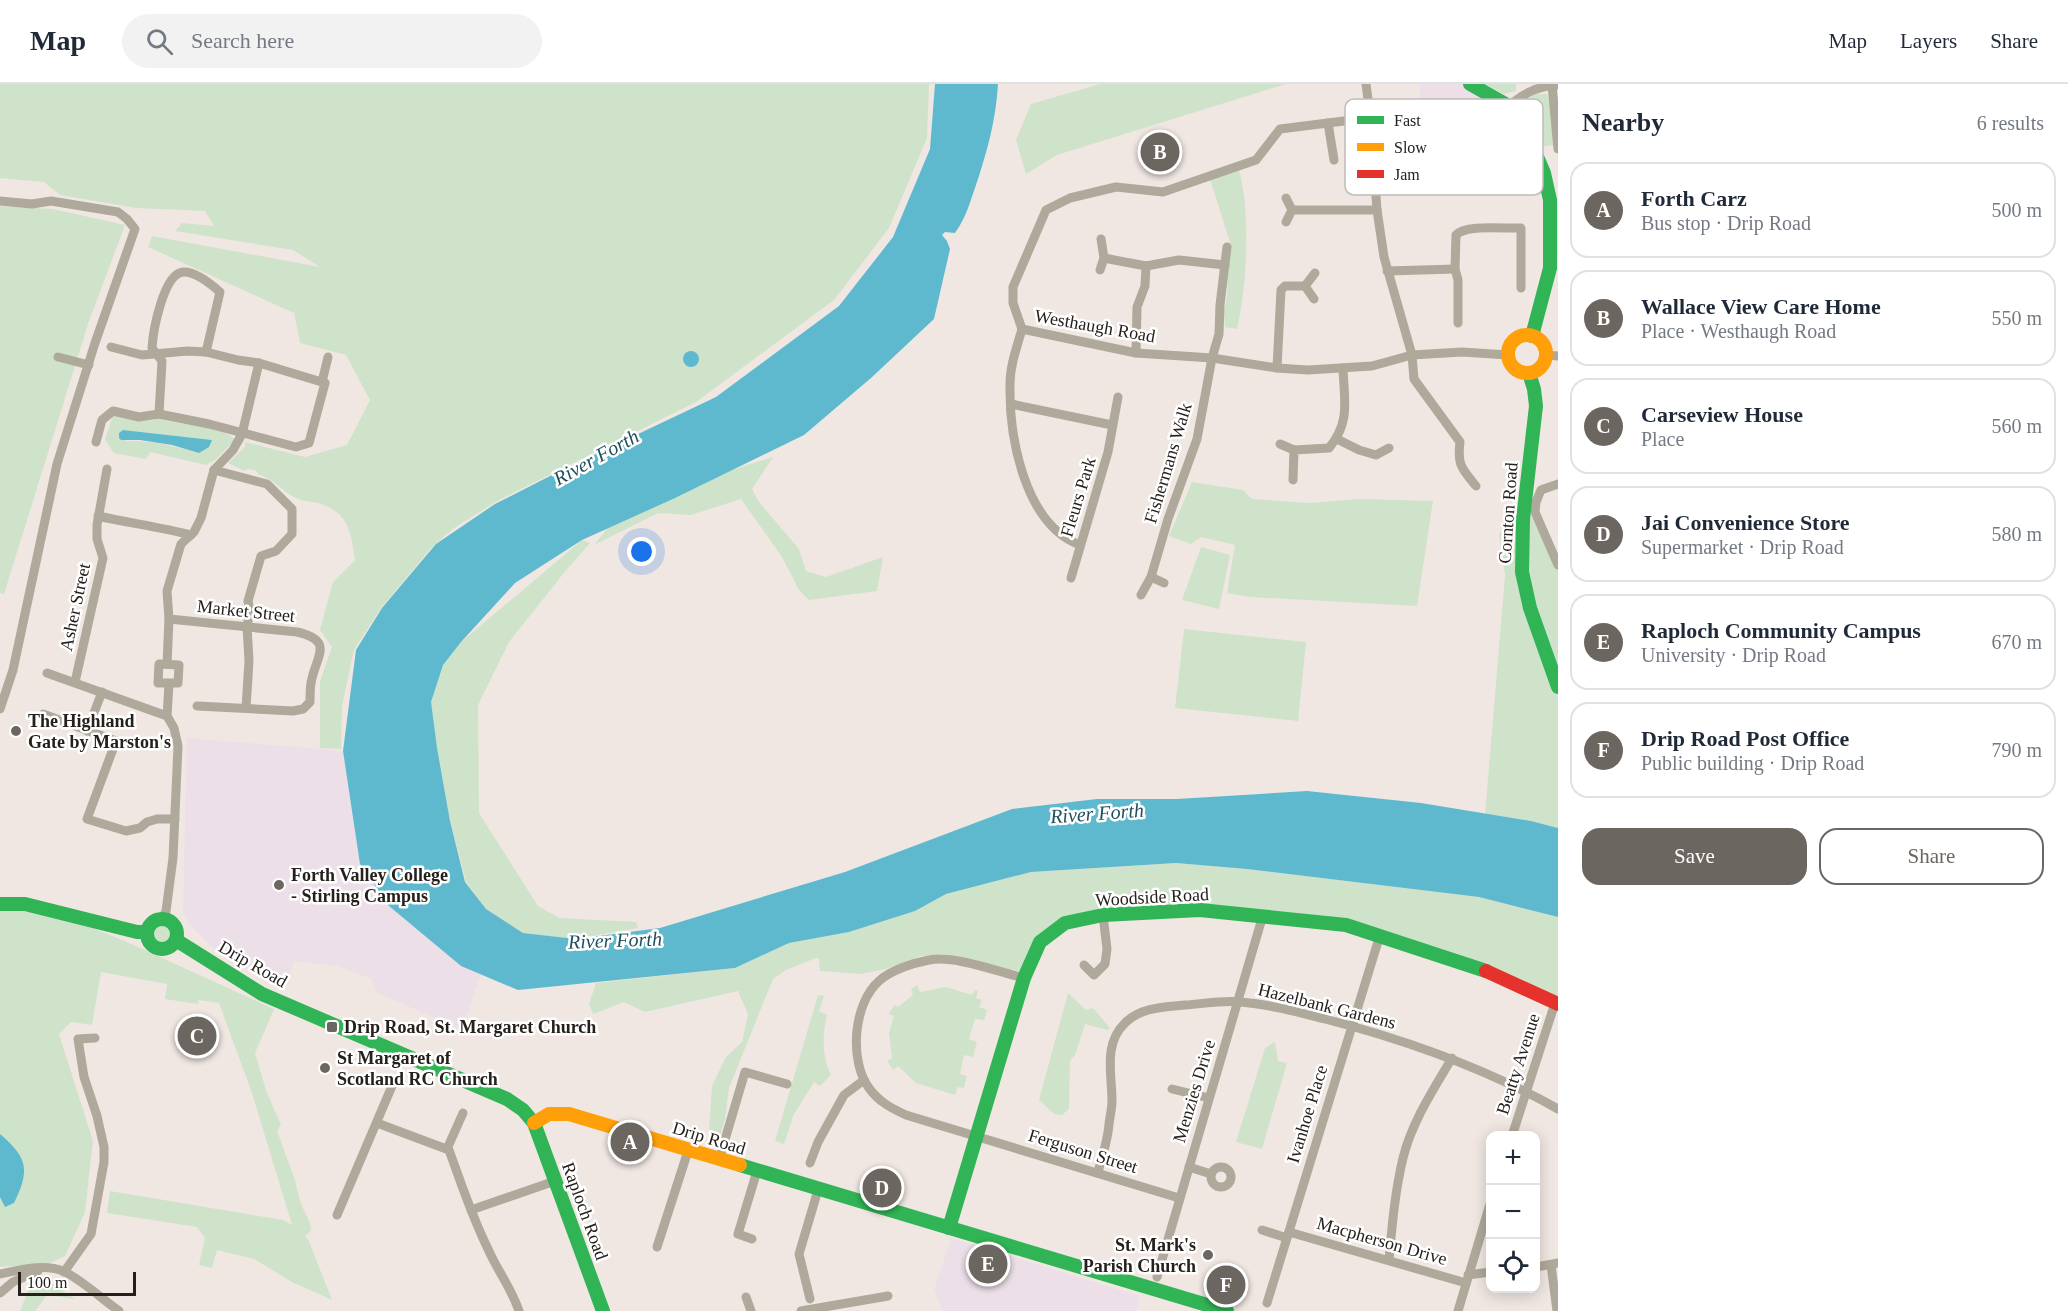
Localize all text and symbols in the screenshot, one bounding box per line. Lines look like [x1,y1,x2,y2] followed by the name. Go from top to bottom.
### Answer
[122,14,542,68] search box
[30,25,86,56] text: Map
[143,25,176,58] icon: search
[191,28,294,53] text: Search here
[1829,29,1867,53] text: Map
[1900,29,1957,53] text: Layers
[1990,29,2038,53] text: Share
[1345,99,1543,195] legend
[1582,108,1664,137] text: Nearby
[1394,112,1421,129] text: Fast
[1977,112,2044,134] text: 6 results
[1140,130,1180,174] pin: B
[1394,139,1427,156] text: Slow
[1394,166,1420,183] text: Jam
[1641,186,1747,211] text: Forth Carz
[1596,199,1611,221] text: A
[1991,199,2042,221] text: 500 m
[1641,212,1811,234] text: Bus stop · Drip Road
[1641,294,1881,319] text: Wallace View Care Home
[1033,306,1157,346] street label: Westhaugh Road
[1597,307,1610,329] text: B
[1991,307,2042,329] text: 550 m
[1641,320,1836,342] text: Place · Westhaugh Road
[1140,400,1196,526] street label: Fishermans Walk
[1641,402,1803,427] text: Carseview House
[1596,415,1611,437] text: C
[1991,415,2042,437] text: 560 m
[549,425,642,490] water label: River Forth
[1641,428,1684,450] text: Place
[1056,455,1100,539] street label: Fleurs Park
[1494,462,1522,564] street label: Cornton Road
[1641,510,1850,535] text: Jai Convenience Store
[1596,523,1611,545] text: D
[1991,523,2042,545] text: 580 m
[1641,536,1844,558] text: Supermarket · Drip Road
[627,537,656,566] your location
[56,561,94,653] street label: Asher Street
[196,596,296,626] street label: Market Street
[1641,618,1921,643] text: Raploch Community Campus
[1597,631,1610,653] text: E
[1991,631,2042,653] text: 670 m
[1641,644,1826,666] text: University · Drip Road
[28,711,171,752] place label: The Highland Gate by Marston's
[9,724,23,738] marker: The Highland Gate by Marston's
[1641,726,1849,751] text: Drip Road Post Office
[1597,739,1610,761] text: F
[1991,739,2042,761] text: 790 m
[1641,752,1864,774] text: Public building · Drip Road
[1048,799,1145,827] water label: River Forth
[1582,828,1807,885] button: Save
[1819,828,2044,885] button: Share
[291,865,448,906] place label: Forth Valley College - Stirling Campus
[272,878,286,892] marker: Forth Valley College - Stirling Campus
[1095,884,1209,910] street label: Woodside Road
[567,927,662,953] water label: River Forth
[215,936,291,992] street label: Drip Road
[1256,979,1398,1033] street label: Hazelbank Gardens
[1492,1011,1544,1117] street label: Beatty Avenue
[178,1014,216,1058] pin: C
[344,1017,596,1037] place label: Drip Road, St. Margaret Church
[325,1020,339,1034] marker: Drip Road, St. Margaret Church
[1169,1037,1219,1145] street label: Menzies Drive
[337,1048,498,1089] place label: St Margaret of Scotland RC Church
[318,1061,332,1075] marker: St Margaret of Scotland RC Church
[1283,1063,1331,1165] street label: Ivanhoe Place
[670,1117,748,1159] street label: Drip Road
[610,1120,650,1164] pin: A
[1026,1125,1140,1177] street label: Ferguson Street
[1486,1131,1540,1293] map controls
[1486,1131,1540,1185] button: +
[558,1159,612,1263] street label: Raploch Road
[862,1166,902,1210] pin: D
[1486,1185,1540,1239] button: −
[1315,1213,1449,1269] street label: Macpherson Drive
[1083,1235,1196,1276] place label: St. Mark's Parish Church
[1486,1239,1540,1293] button: locate
[968,1242,1008,1286] pin: E
[1201,1248,1215,1262] marker: St. Mark's Parish Church
[1206,1262,1246,1308] pin: F
[18,1269,136,1296] scale bar
[27,1274,67,1291] text: 100 m

